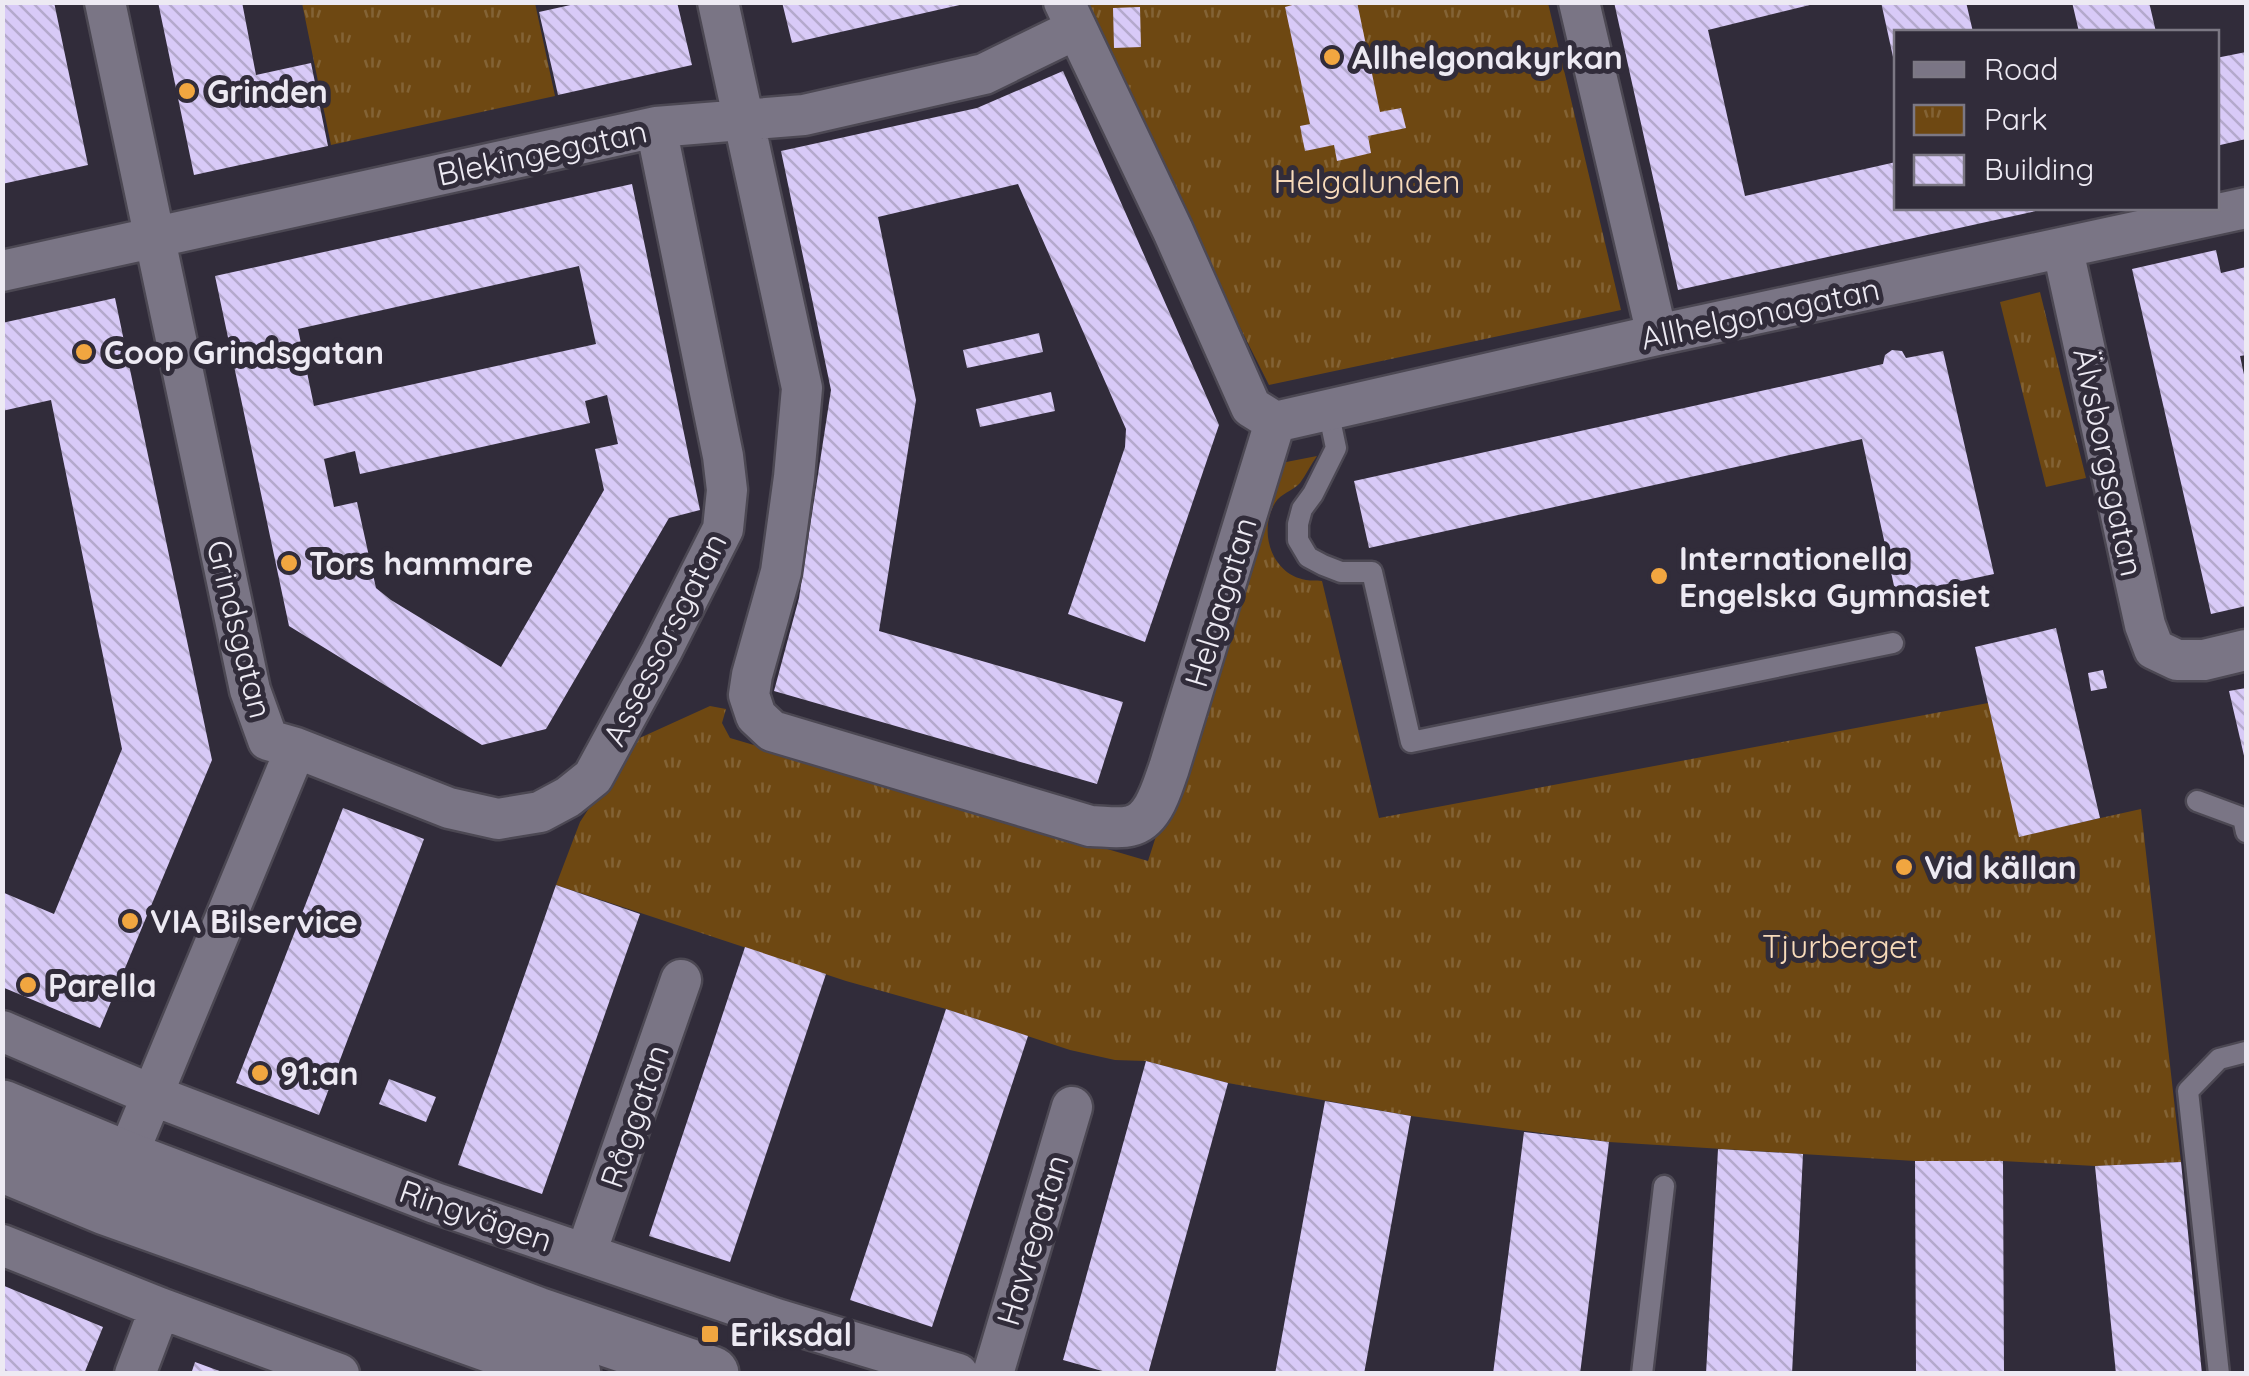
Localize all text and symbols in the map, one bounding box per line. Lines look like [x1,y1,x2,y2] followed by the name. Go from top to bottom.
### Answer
[1894,30,2219,210] legend
[1352,37,1623,77] place label: Allhelgonakyrkan
[1321,46,1343,68] marker: Allhelgonakyrkan
[1984,50,2058,88] text: Road
[207,71,328,111] place label: Grinden
[176,80,198,102] marker: Grinden
[1984,100,2048,138] text: Park
[433,110,651,194] street label: Blekingegatan
[1984,150,2094,188] text: Building
[1273,161,1461,201] park label: Helgalunden
[1637,268,1883,358] street label: Allhelgonagatan
[104,332,384,372] place label: Coop Grindsgatan
[73,341,95,363] marker: Coop Grindsgatan
[2065,344,2153,580] street label: Älvsborgsgatan
[1175,512,1265,692] street label: Helgagatan
[593,526,735,752] street label: Assessorsgatan
[199,536,281,722] street label: Grindsgatan
[1679,538,1991,615] place label: Internationella Engelska Gymnasiet
[309,543,533,583] place label: Tors hammare
[278,552,300,574] marker: Tors hammare
[1648,565,1670,587] marker: Internationella Engelska Gymnasiet
[1924,847,2077,887] place label: Vid källan
[1893,856,1915,878] marker: Vid källan
[150,901,358,941] place label: VIA Bilservice
[119,910,141,932] marker: VIA Bilservice
[1762,926,1918,966] park label: Tjurberget
[48,965,157,1005] place label: Parella
[17,974,39,996] marker: Parella
[591,1039,677,1193] street label: Råggatan
[280,1053,359,1093] place label: 91:an
[249,1062,271,1084] marker: 91:an
[987,1150,1077,1330] street label: Havregatan
[394,1170,558,1260] street label: Ringvägen
[730,1314,852,1354] place label: Eriksdal
[699,1323,721,1345] marker: Eriksdal

